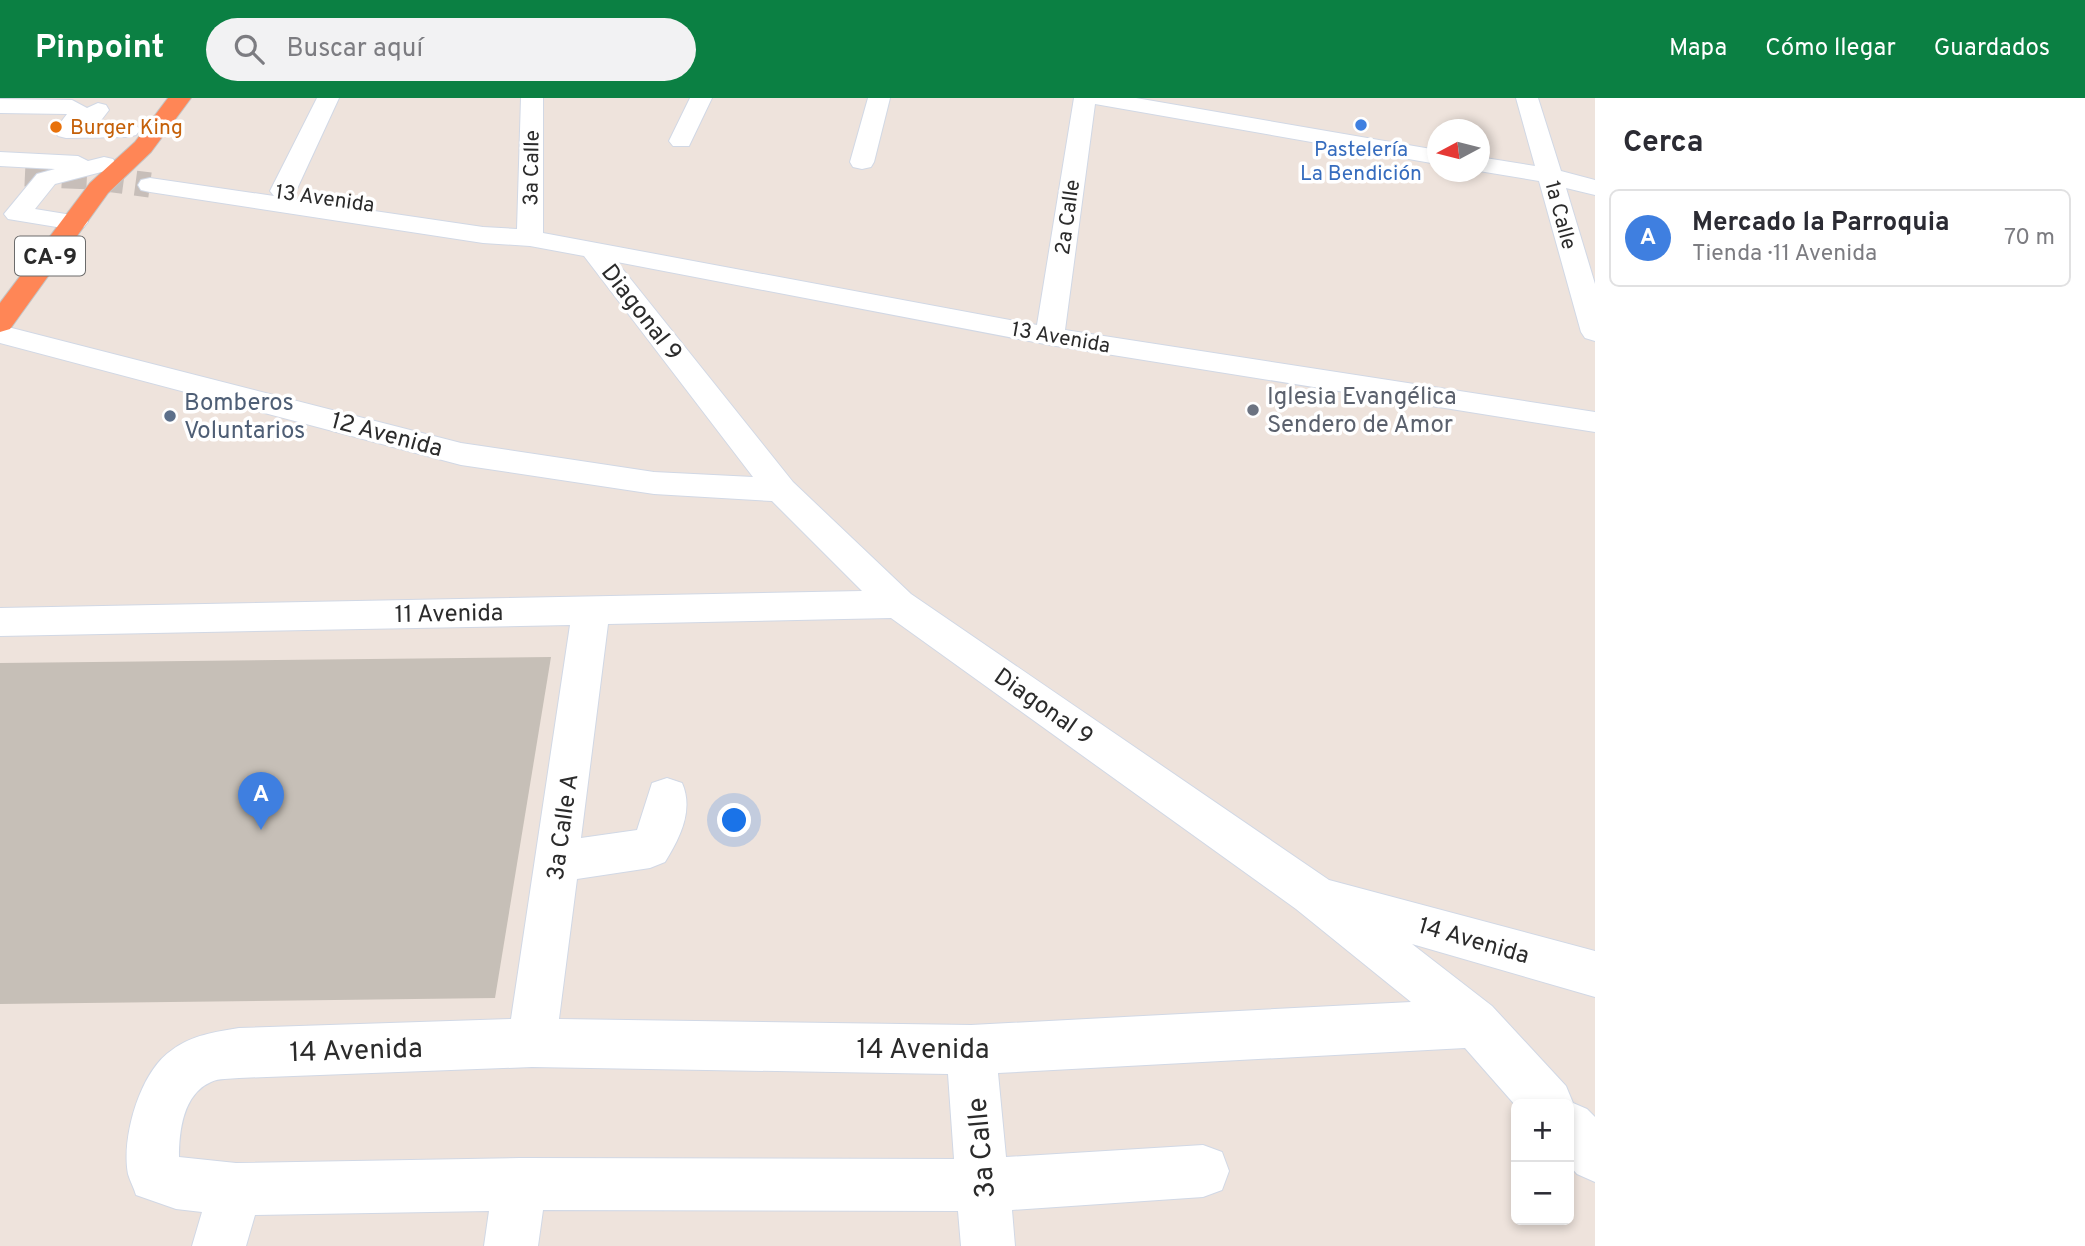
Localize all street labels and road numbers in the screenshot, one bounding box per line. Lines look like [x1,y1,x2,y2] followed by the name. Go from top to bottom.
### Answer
[518,130,547,206] street label: 3a Calle
[1050,178,1087,257] street label: 2a Calle
[1537,178,1582,253] street label: 1a Calle
[273,179,376,220] street label: 13 Avenida
[15,237,85,276] road number: CA-9
[593,259,688,368] street label: Diagonal 9
[1009,317,1112,360] street label: 13 Avenida
[327,407,446,465] street label: 12 Avenida
[394,599,504,631] street label: 11 Avenida
[987,662,1098,753] street label: Diagonal 9
[542,772,586,883] street label: 3a Calle A
[1414,912,1532,972] street label: 14 Avenida
[289,1032,423,1072] street label: 14 Avenida
[856,1033,990,1069] street label: 14 Avenida
[961,1096,1005,1200] street label: 3a Calle

